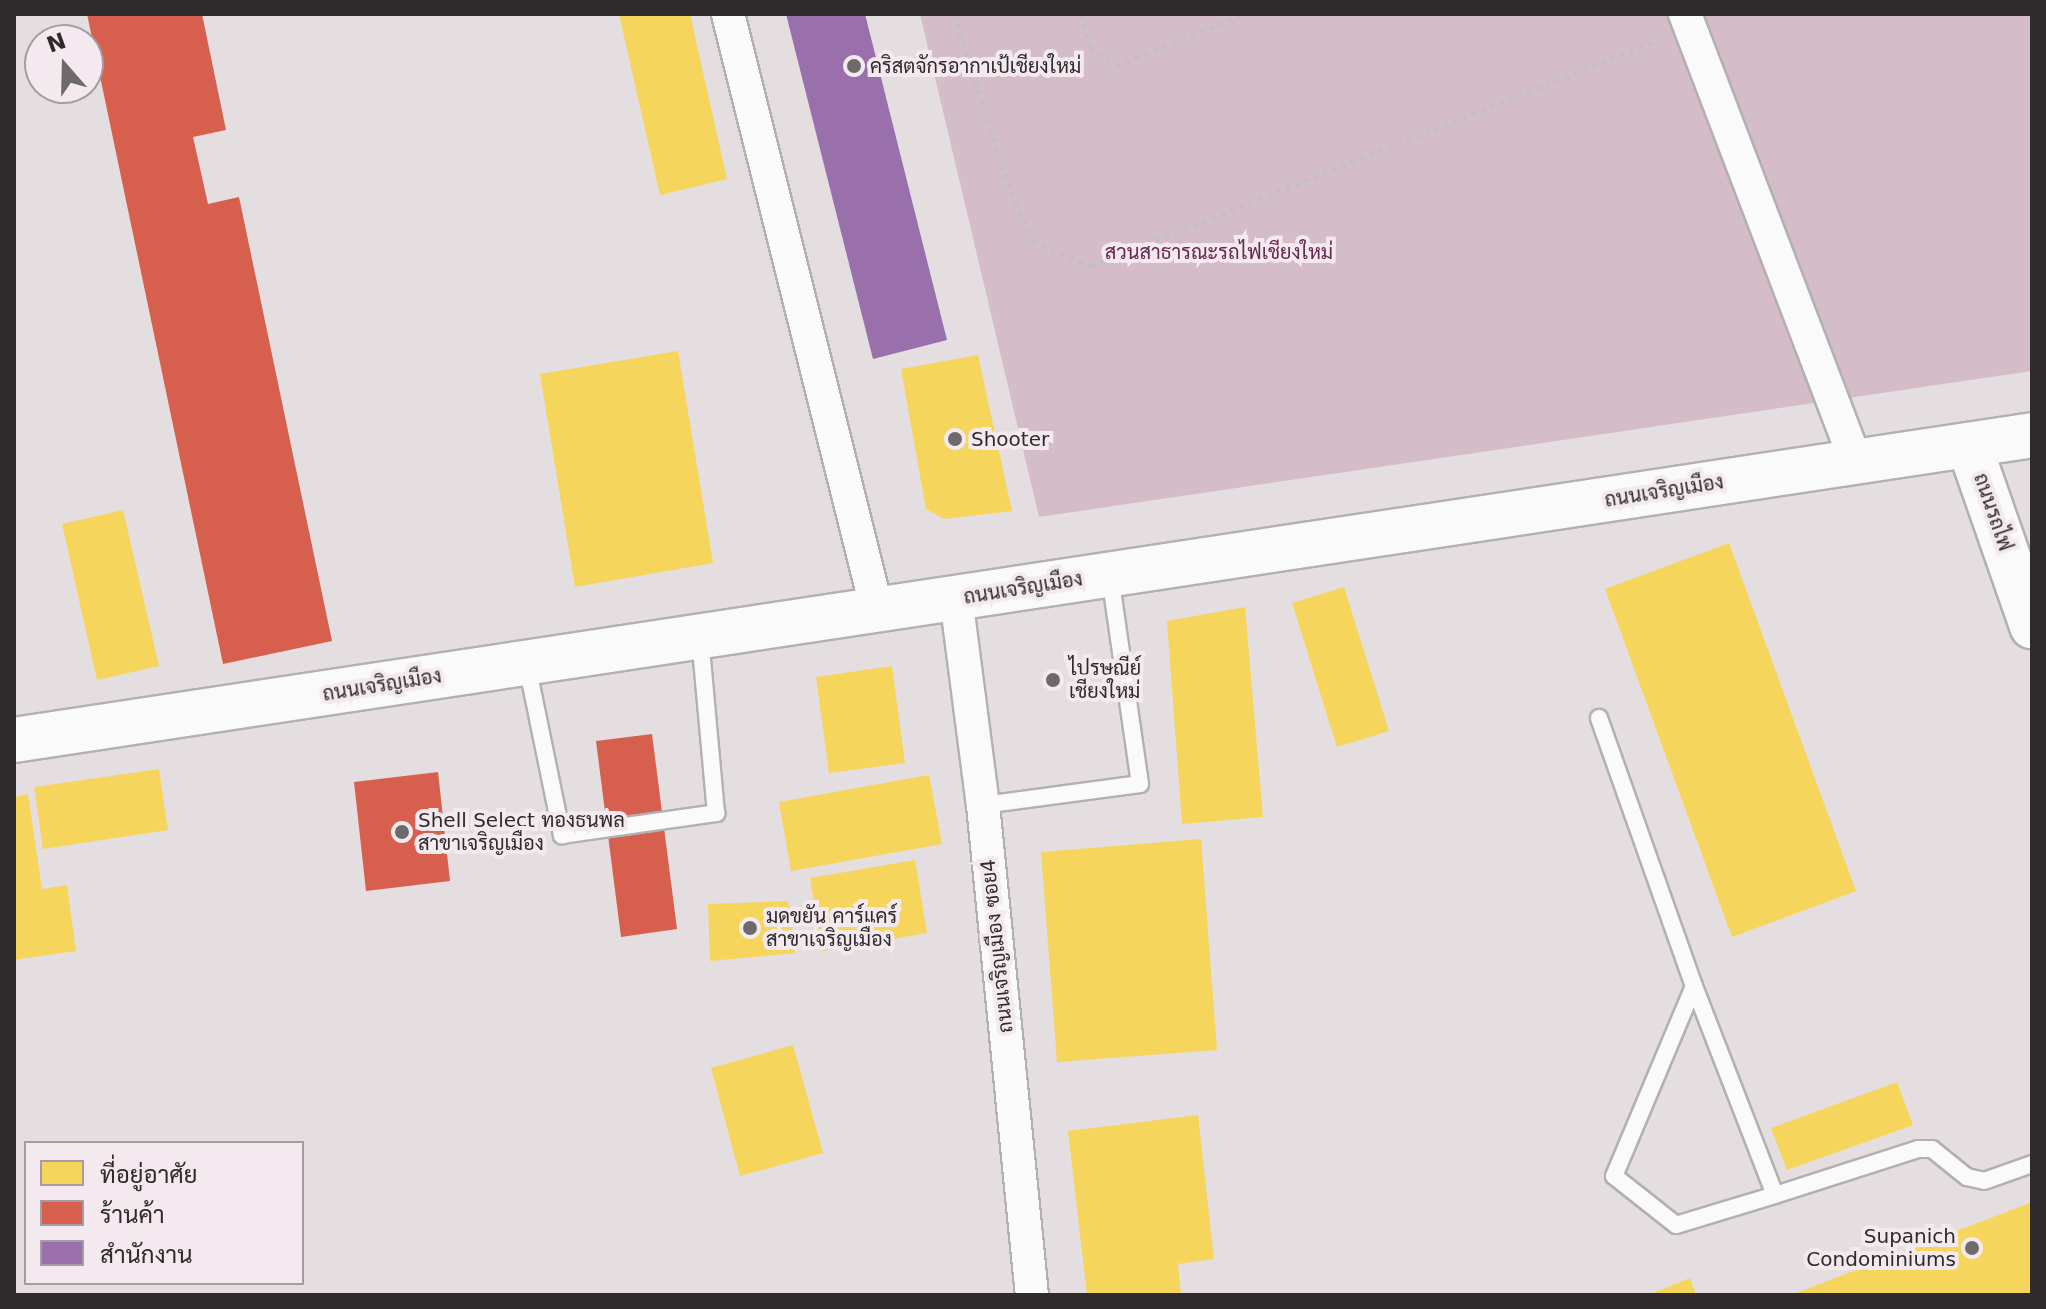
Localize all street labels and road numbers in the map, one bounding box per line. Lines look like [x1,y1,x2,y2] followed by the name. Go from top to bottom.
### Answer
[1603,470,1725,512] street label: ถนนเจริญเมือง
[1969,470,2017,554] street label: ถนนรถไฟ
[962,567,1084,609] street label: ถนนเจริญเมือง
[321,664,443,706] street label: ถนนเจริญเมือง
[976,858,1018,1034] street label: ถนนเจริญเมือง ซอย4

